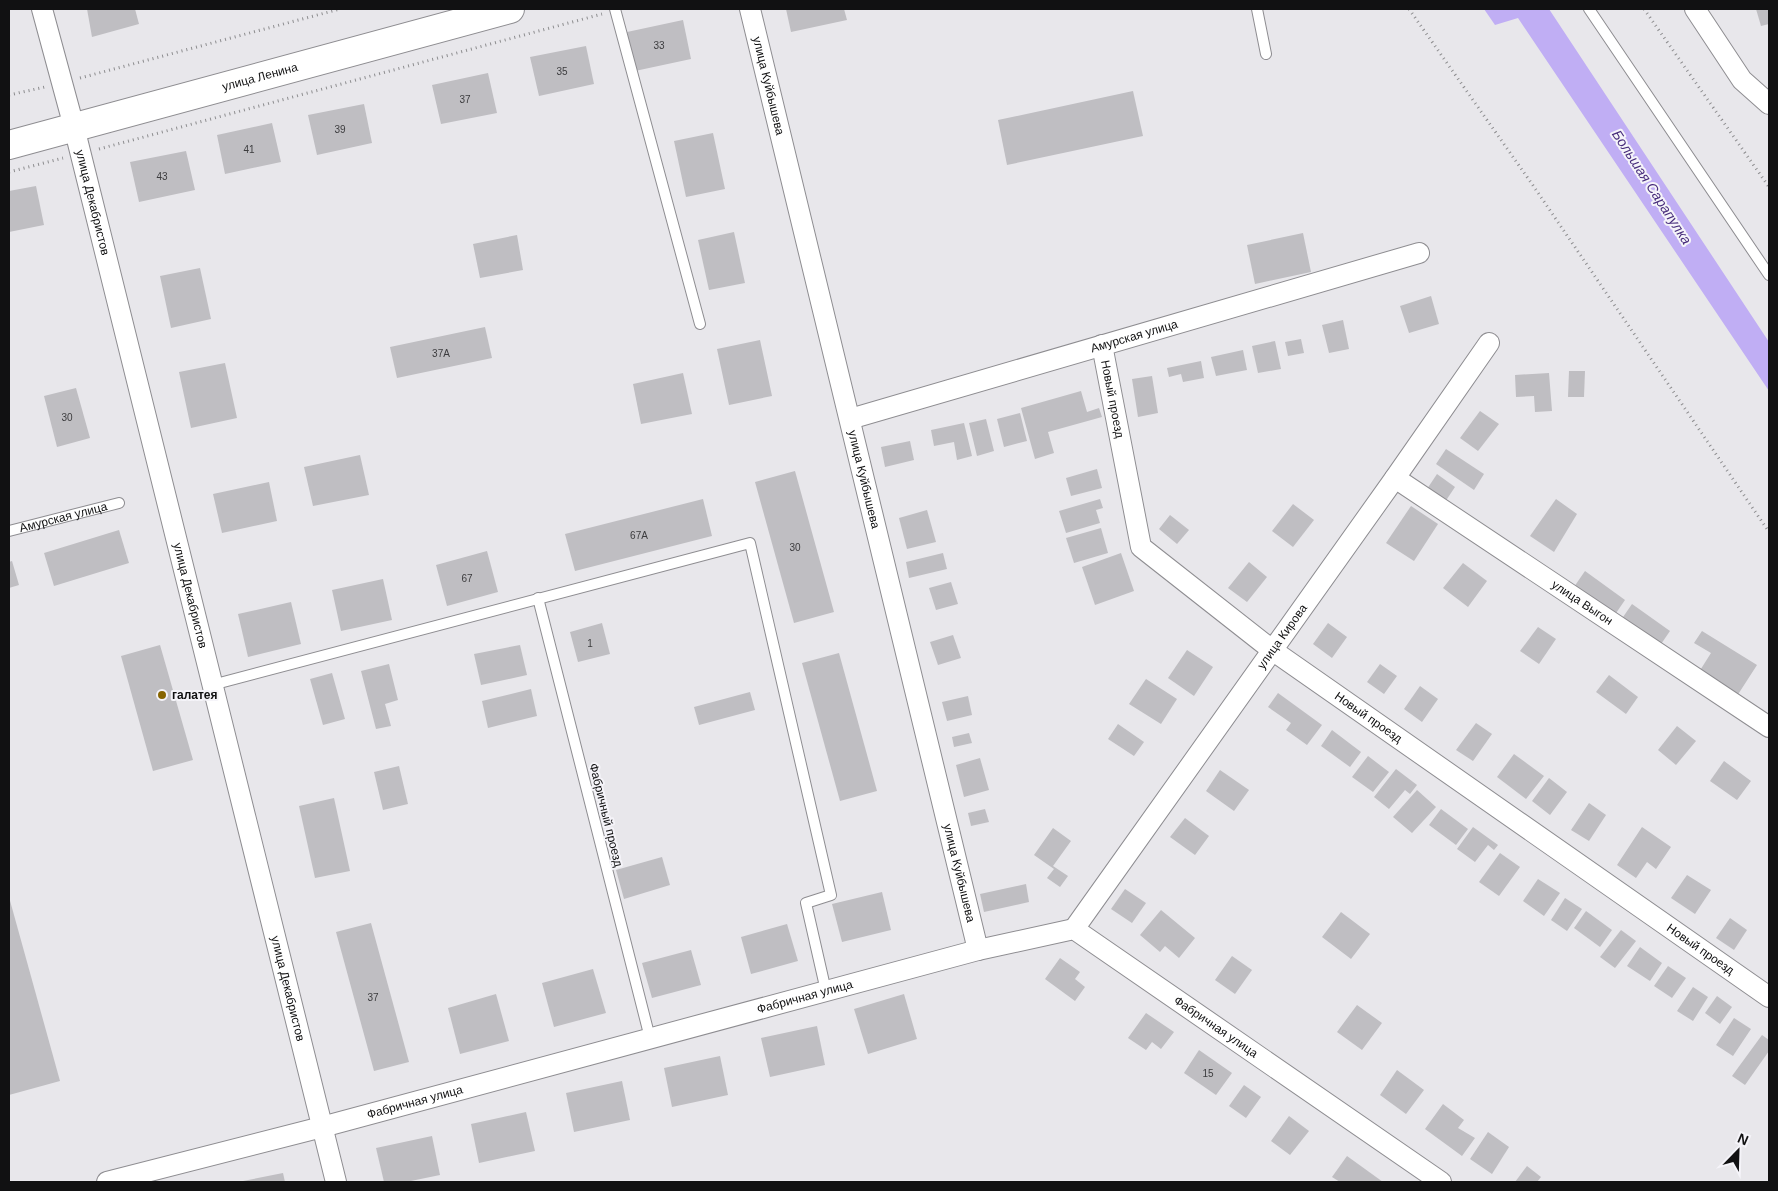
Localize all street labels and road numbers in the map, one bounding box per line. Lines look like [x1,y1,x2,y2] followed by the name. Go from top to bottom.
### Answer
[750,35,787,137] street label: улица Куйбышева
[221,60,300,94] street label: улица Ленина
[73,148,113,257] street label: улица Декабристов
[1089,317,1180,355] street label: Амурская улица
[1098,359,1127,439] street label: Новый проезд
[845,429,883,530] street label: улица Куйбышева
[18,499,109,535] street label: Амурская улица
[171,541,210,650] street label: улица Декабристов
[1549,577,1615,628] street label: улица Выгон
[1254,601,1310,672] street label: улица Кирова
[1332,689,1405,746] street label: Новый проезд
[586,762,626,868] street label: Фабричный проезд
[941,822,978,924] street label: улица Куйбышева
[1664,921,1737,978] street label: Новый проезд
[268,934,308,1043] street label: улица Декабристов
[755,977,855,1016] street label: Фабричная улица
[1171,993,1261,1061] street label: Фабричная улица
[365,1082,464,1122] street label: Фабричная улица

